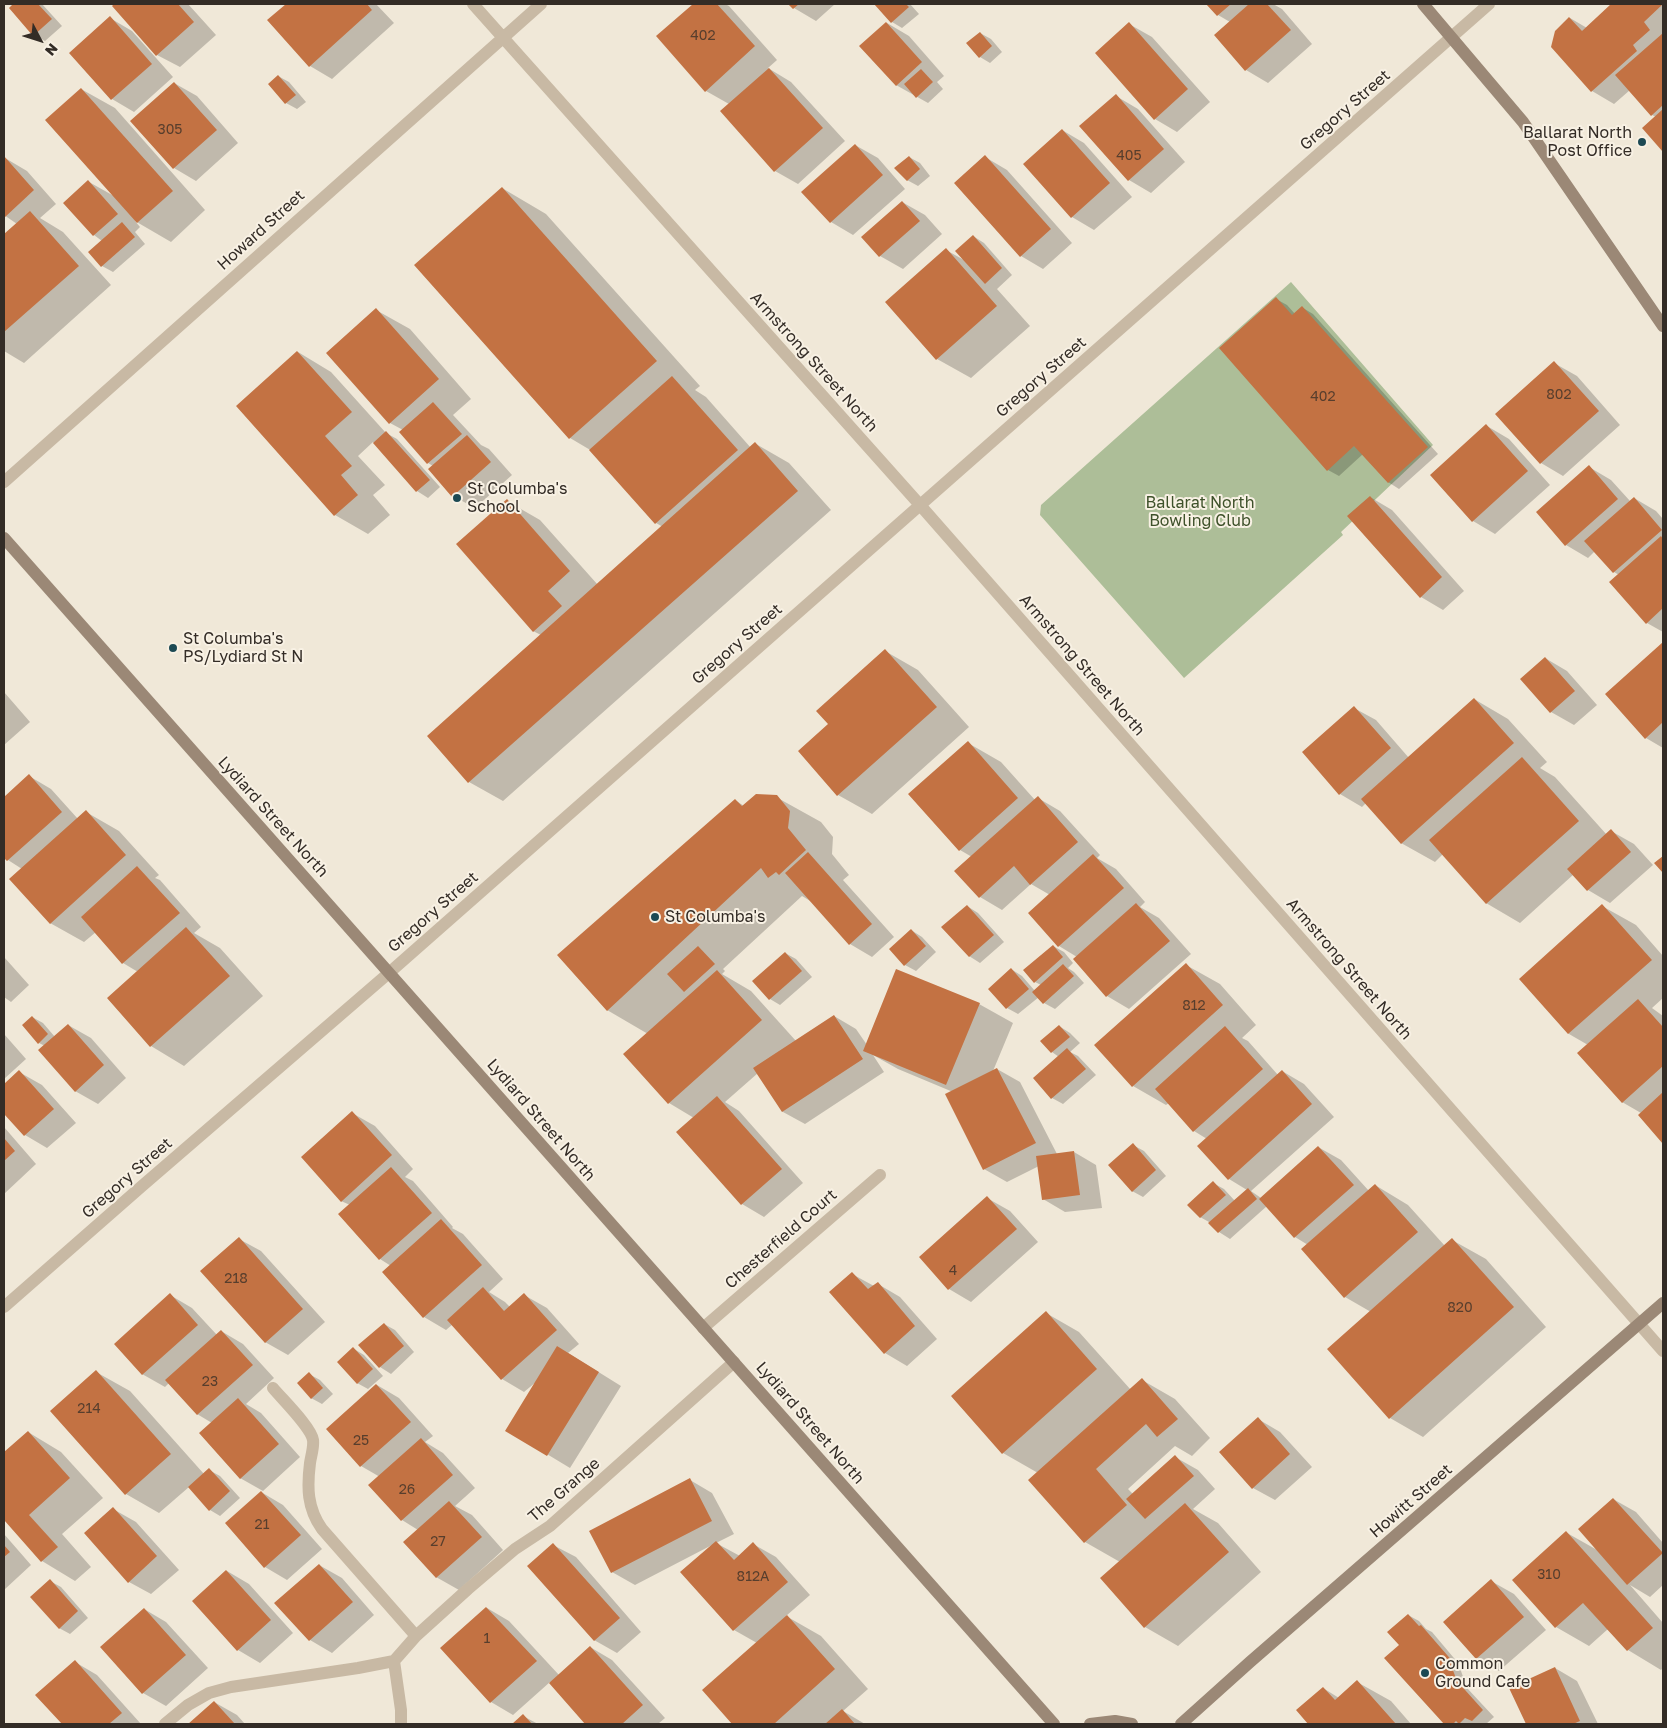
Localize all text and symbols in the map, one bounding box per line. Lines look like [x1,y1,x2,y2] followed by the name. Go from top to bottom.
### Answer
[15,15,65,65] north arrow
[690,28,716,44] house number: 402
[42,40,62,59] text: N
[1296,66,1394,154] street label: Gregory Street
[158,122,182,138] house number: 305
[1523,123,1632,161] place label: Ballarat North Post Office
[1636,136,1648,148] marker: Ballarat North Post Office
[1116,148,1142,164] house number: 405
[213,186,309,274] street label: Howard Street
[746,288,882,436] street label: Armstrong Street North
[992,333,1090,421] street label: Gregory Street
[1546,387,1572,403] house number: 802
[1310,389,1336,405] house number: 402
[467,479,567,517] place label: St Columba's School
[451,492,463,504] marker: St Columba's School
[1146,493,1254,531] park label: Ballarat North Bowling Club
[1015,590,1149,740] street label: Armstrong Street North
[688,600,786,688] street label: Gregory Street
[183,629,303,667] place label: St Columba's PS/Lydiard St N
[167,642,179,654] marker: St Columba's PS/Lydiard St N
[214,753,332,881] street label: Lydiard Street North
[384,868,482,956] street label: Gregory Street
[1282,894,1416,1044] street label: Armstrong Street North
[665,907,765,927] place label: St Columba's
[649,911,661,923] marker: St Columba's
[1182,998,1206,1014] house number: 812
[483,1055,599,1185] street label: Lydiard Street North
[78,1134,176,1222] street label: Gregory Street
[721,1185,841,1293] street label: Chesterfield Court
[949,1263,957,1279] house number: 4
[224,1271,248,1287] house number: 218
[1447,1300,1473,1316] house number: 820
[752,1358,868,1488] street label: Lydiard Street North
[202,1374,218,1390] house number: 23
[77,1401,101,1417] house number: 214
[353,1433,369,1449] house number: 25
[524,1454,604,1526] street label: The Grange
[1366,1460,1456,1542] street label: Howitt Street
[399,1482,415,1498] house number: 26
[255,1517,269,1533] house number: 21
[430,1534,446,1550] house number: 27
[1537,1567,1561,1583] house number: 310
[737,1569,769,1585] house number: 812A
[484,1631,490,1647] house number: 1
[1435,1654,1530,1692] place label: Common Ground Cafe
[1419,1667,1431,1679] marker: Common Ground Cafe

